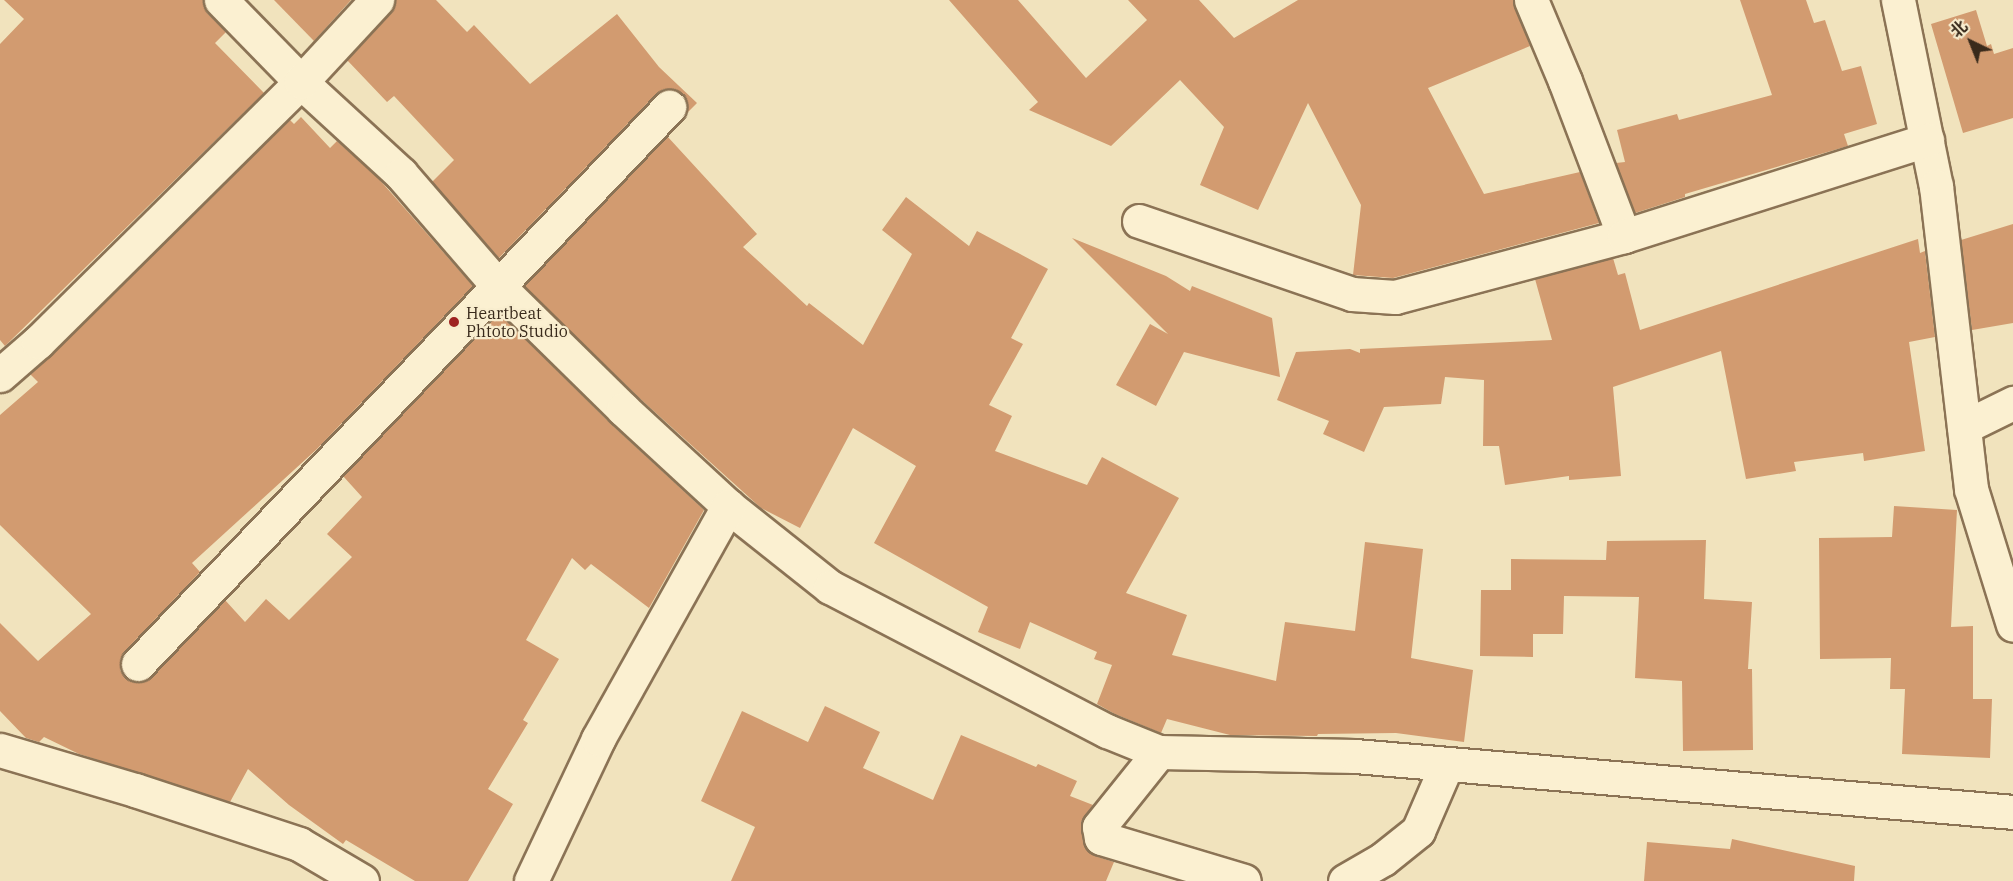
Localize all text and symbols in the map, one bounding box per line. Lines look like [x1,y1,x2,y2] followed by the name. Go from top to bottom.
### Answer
[1941,12,2001,72] north arrow
[1946,16,1971,42] text: 北
[466,303,568,341] place label: Heartbeat Phtoto Studio
[447,315,461,329] marker: Heartbeat Phtoto Studio

